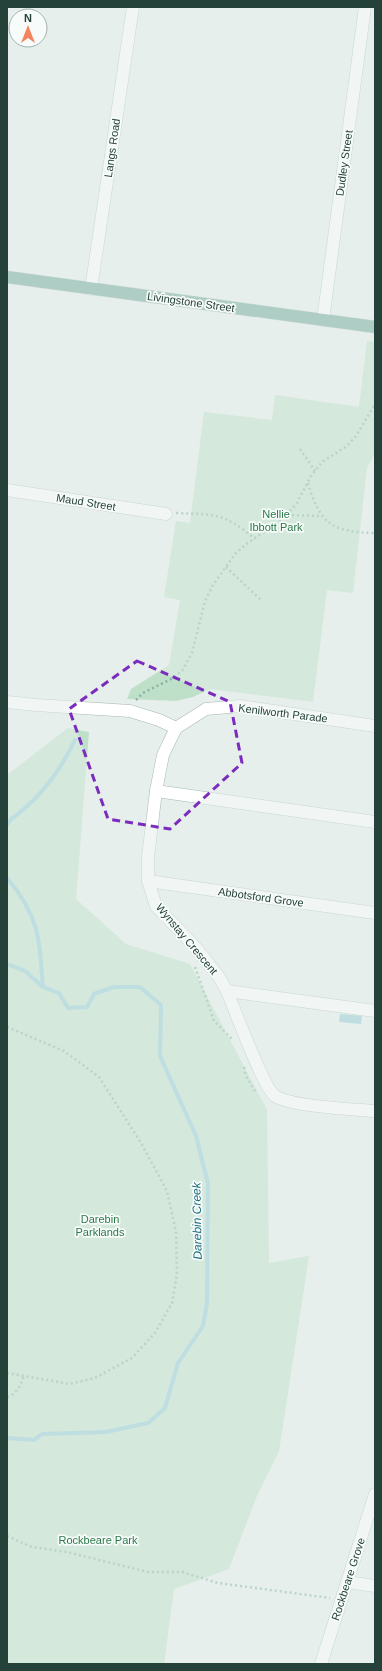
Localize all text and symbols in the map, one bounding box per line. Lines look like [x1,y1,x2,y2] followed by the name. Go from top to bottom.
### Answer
[8,8,48,48] north arrow
[24,12,32,24] text: N
[102,118,122,178] street label: Langs Road
[333,129,355,197] street label: Dudley Street
[147,290,235,314] street label: Livingstone Street
[55,491,117,513] street label: Maud Street
[249,508,303,533] park label: Nellie Ibbott Park
[238,702,328,724] street label: Kenilworth Parade
[217,885,305,909] street label: Abbotsford Grove
[154,901,220,977] street label: Wynstay Crescent
[189,1181,205,1260] water label: Darebin Creek
[76,1213,125,1238] park label: Darebin Parklands
[59,1534,138,1546] park label: Rockbeare Park
[329,1536,367,1622] street label: Rockbeare Grove

